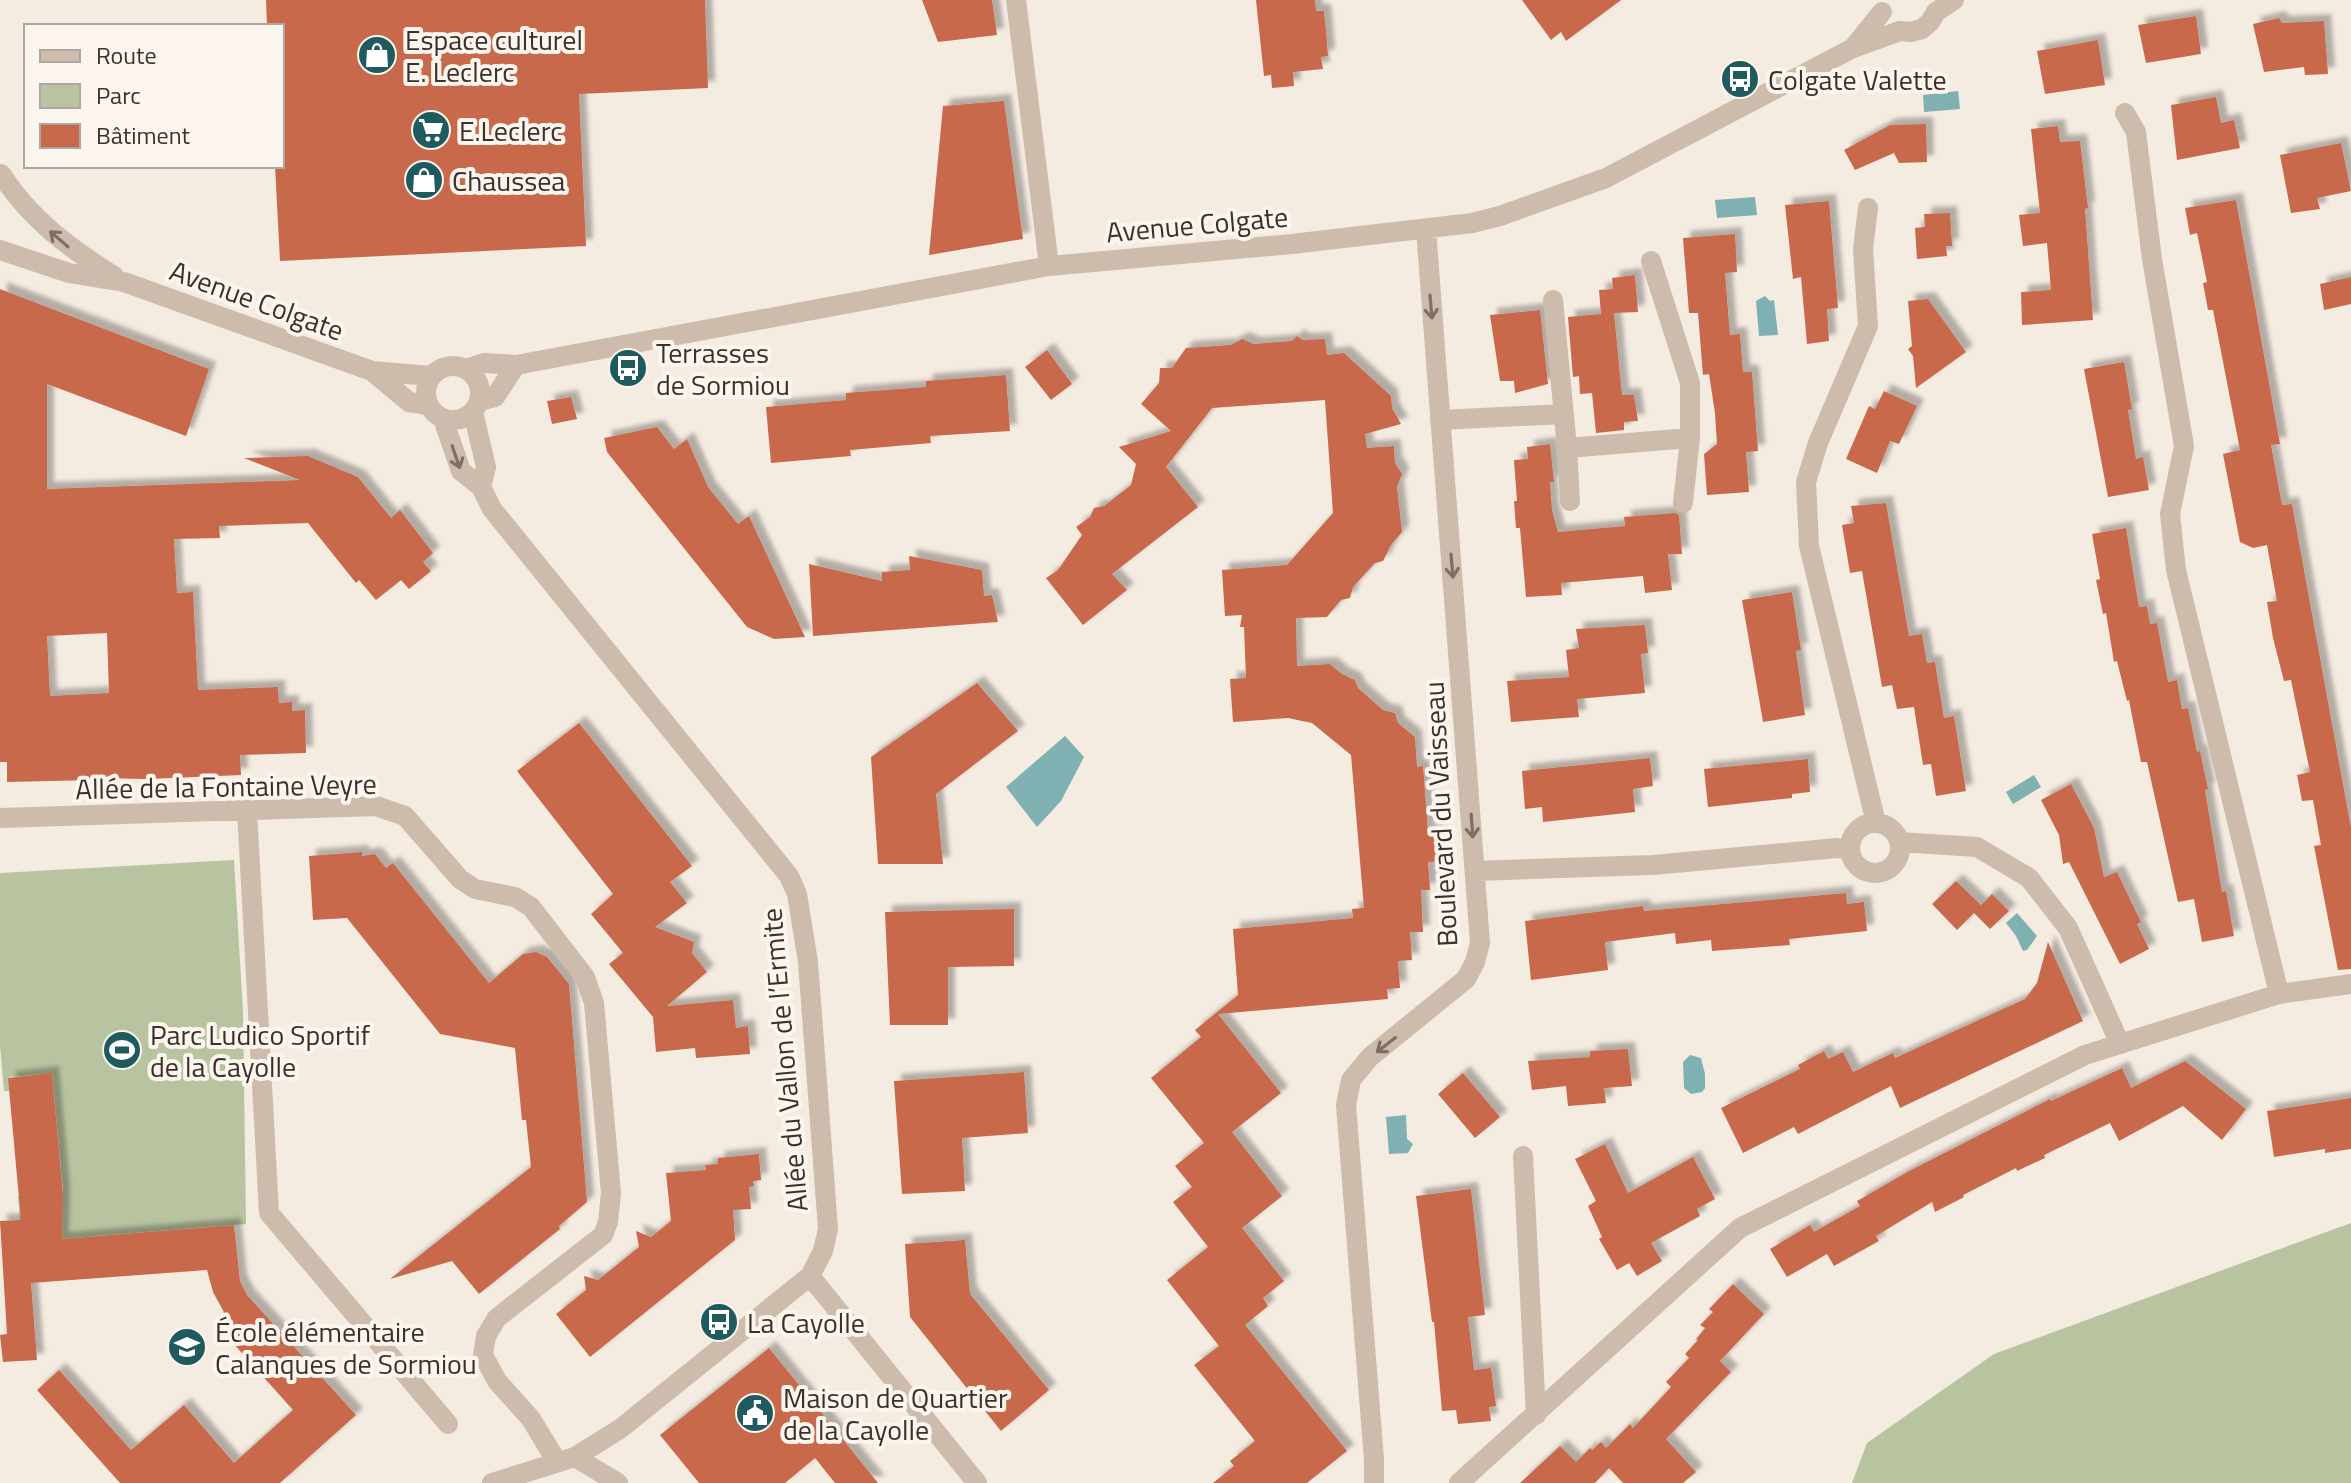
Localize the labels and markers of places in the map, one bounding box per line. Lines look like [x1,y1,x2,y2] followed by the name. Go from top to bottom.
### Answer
[405,18,583,93] place label: Espace culturel E. Leclerc
[356,34,398,76] shop icon: Espace culturel E. Leclerc
[1719,58,1761,100] bus stop icon: Colgate Valette
[1768,58,1947,101] place label: Colgate Valette
[410,109,452,151] supermarket icon: E.Leclerc
[459,109,562,152] place label: E.Leclerc
[403,159,445,201] shop icon: Chaussea
[452,159,565,202] place label: Chaussea
[656,331,790,406] place label: Terrasses de Sormiou
[607,347,649,389] bus stop icon: Terrasses de Sormiou
[150,1013,371,1088] place label: Parc Ludico Sportif de la Cayolle
[101,1029,143,1071] sports icon: Parc Ludico Sportif de la Cayolle
[698,1301,740,1343] bus stop icon: La Cayolle
[747,1301,865,1344] place label: La Cayolle
[215,1310,477,1385] place label: École élémentaire Calanques de Sormiou
[166,1326,208,1368] school or university icon: École élémentaire Calanques de Sormiou
[783,1376,1008,1451] place label: Maison de Quartier de la Cayolle
[734,1392,776,1434] public building icon: Maison de Quartier de la Cayolle

